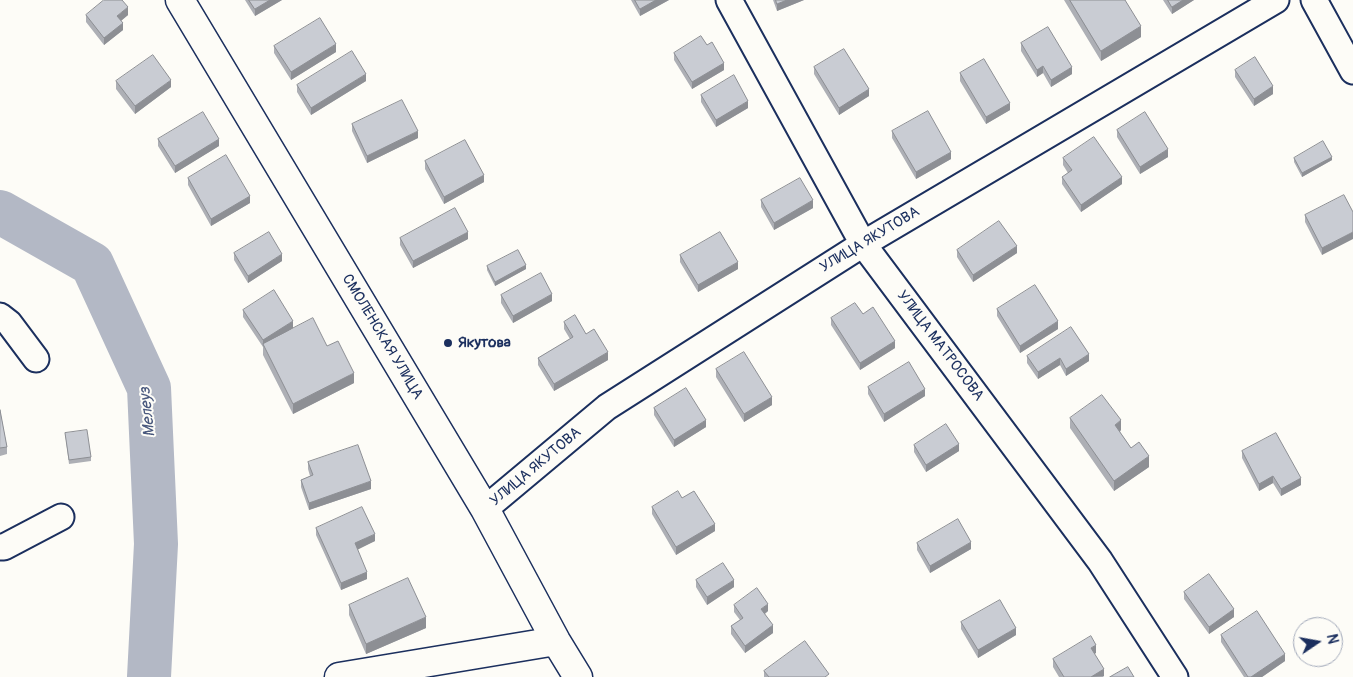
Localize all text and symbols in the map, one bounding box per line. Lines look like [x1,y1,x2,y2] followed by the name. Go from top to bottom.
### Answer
[817,203,923,277] street label: УЛИЦА ЯКУТОВА
[338,271,426,403] street label: СМОЛЕНСКАЯ УЛИЦА
[893,287,987,405] street label: УЛИЦА МАТРОСОВА
[458,334,511,352] place label: Якутова
[442,337,454,349] marker: Якутова
[136,386,160,438] water label: Мелеуз
[487,424,585,510] street label: УЛИЦА ЯКУТОВА
[1293,617,1343,667] north arrow
[1323,633,1341,645] text: N

